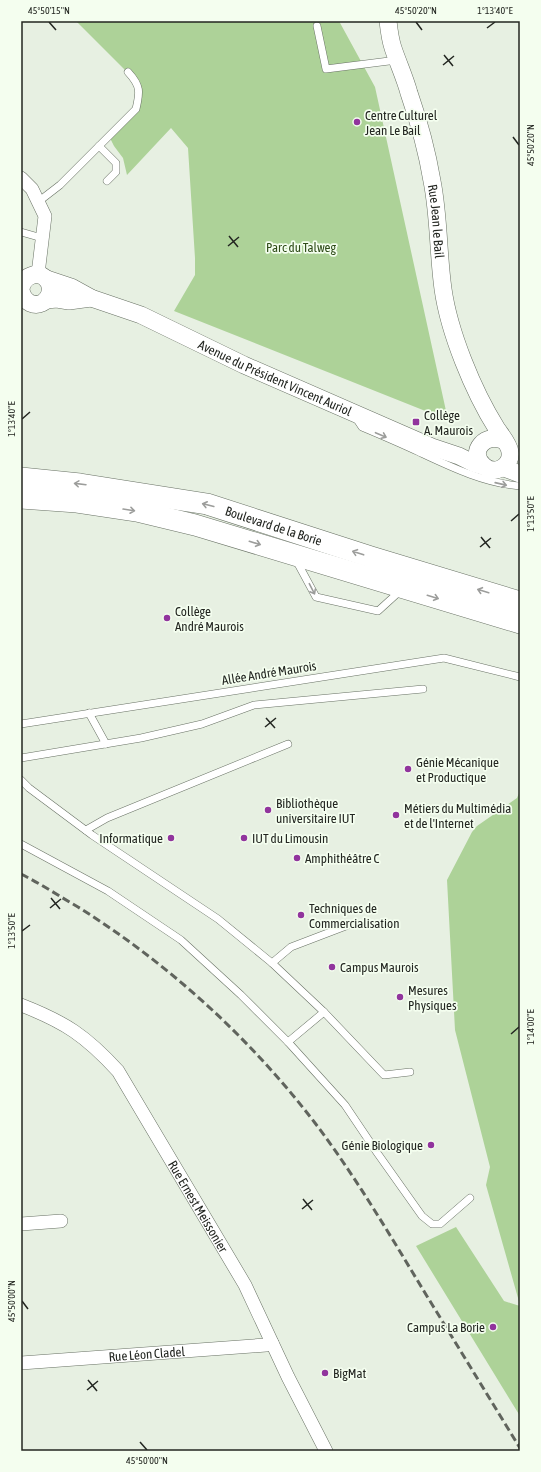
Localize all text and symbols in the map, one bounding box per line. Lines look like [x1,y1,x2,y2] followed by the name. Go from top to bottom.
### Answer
[28,5,70,16] text: 45°50'15"N
[395,5,437,16] text: 45°50'20"N
[477,5,513,16] text: 1°13'40"E
[365,108,438,138] place label: Centre Culturel Jean Le Bail
[352,117,362,127] marker: Centre Culturel Jean Le Bail
[525,124,536,166] text: 45°50'20"N
[425,183,447,260] street label: Rue Jean le Bail
[266,240,336,255] park label: Parc du Talweg
[196,336,355,419] street label: Avenue du Président Vincent Auriol
[6,401,17,437] text: 1°13'40"E
[424,408,473,438] place label: Collège A. Maurois
[411,417,421,427] marker: Collège A. Maurois
[374,432,386,439] one-way arrow
[73,480,86,488] one-way arrow
[494,480,507,488] one-way arrow
[525,496,536,532] text: 1°13'50"E
[202,500,215,508] one-way arrow
[223,503,324,548] street label: Boulevard de la Borie
[122,506,135,514] one-way arrow
[248,540,261,547] one-way arrow
[352,549,365,556] one-way arrow
[309,583,316,595] one-way arrow
[476,587,489,594] one-way arrow
[426,594,439,601] one-way arrow
[175,604,244,634] place label: Collège André Maurois
[162,613,172,623] marker: Collège André Maurois
[221,658,318,688] street label: Allée André Maurois
[416,755,499,785] place label: Génie Mécanique et Productique
[403,764,413,774] marker: Génie Mécanique et Productique
[276,796,355,826] place label: Bibliothèque universitaire IUT
[404,801,511,831] place label: Métiers du Multimédia et de l'Internet
[263,805,273,815] marker: Bibliothèque universitaire IUT
[391,810,401,820] marker: Métiers du Multimédia et de l'Internet
[99,831,163,846] place label: Informatique
[252,831,328,846] place label: IUT du Limousin
[166,833,176,843] marker: Informatique
[239,833,249,843] marker: IUT du Limousin
[305,851,379,866] place label: Amphithéâtre C
[292,853,302,863] marker: Amphithéâtre C
[309,901,399,931] place label: Techniques de Commercialisation
[296,910,306,920] marker: Techniques de Commercialisation
[6,913,17,949] text: 1°13'50"E
[340,960,419,975] place label: Campus Maurois
[327,962,337,972] marker: Campus Maurois
[408,983,457,1013] place label: Mesures Physiques
[395,992,405,1002] marker: Mesures Physiques
[525,1009,536,1045] text: 1°14'00"E
[342,1138,423,1153] place label: Génie Biologique
[426,1140,436,1150] marker: Génie Biologique
[165,1158,231,1255] street label: Rue Ernest Meissonier
[6,1280,17,1322] text: 45°50'00"N
[407,1320,485,1335] place label: Campus La Borie
[488,1322,498,1332] marker: Campus La Borie
[108,1343,186,1364] street label: Rue Léon Cladel
[333,1366,366,1381] place label: BigMat
[320,1368,330,1378] marker: BigMat
[126,1455,168,1466] text: 45°50'00"N

